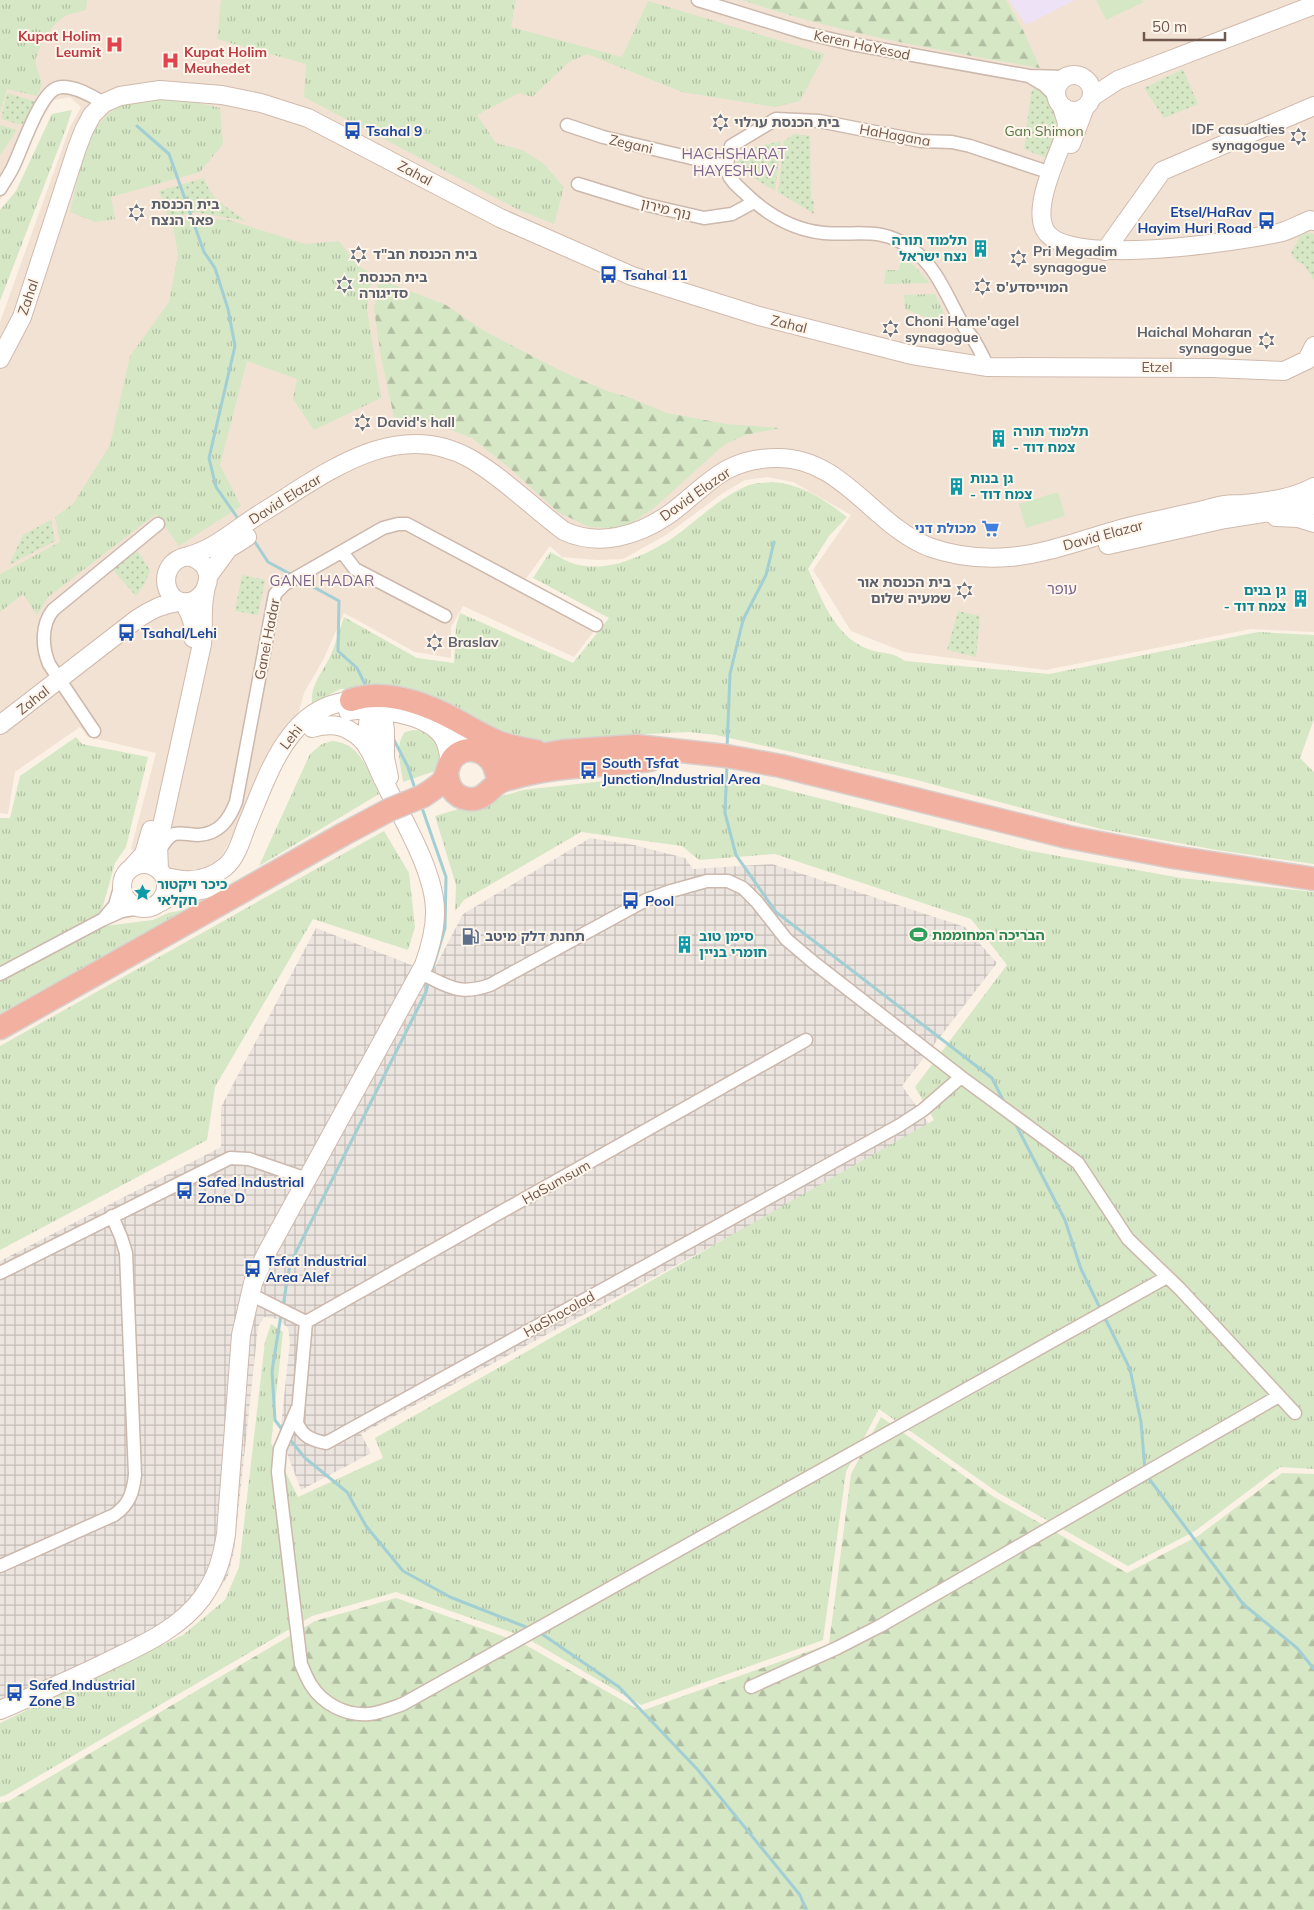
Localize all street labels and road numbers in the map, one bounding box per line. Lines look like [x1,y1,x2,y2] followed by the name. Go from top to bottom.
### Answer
[812,26,912,64] street label: Keren HaYesod
[858,120,932,150] street label: HaHagana
[607,130,655,158] street label: Zegani
[395,156,435,190] street label: Zahal
[639,194,693,224] street label: נוף מירון
[14,277,42,317] street label: Zahal
[769,311,809,337] street label: Zahal
[1141,358,1173,376] street label: Etzel
[656,463,735,525] street label: David Elazar
[245,469,325,528] street label: David Elazar
[1061,515,1146,554] street label: David Elazar
[250,596,284,681] street label: Ganei Hadar
[13,682,53,718] street label: Zahal
[276,721,306,753] street label: Lehi
[519,1156,593,1208] street label: HaSumsum
[520,1287,598,1341] street label: HaShocolad

